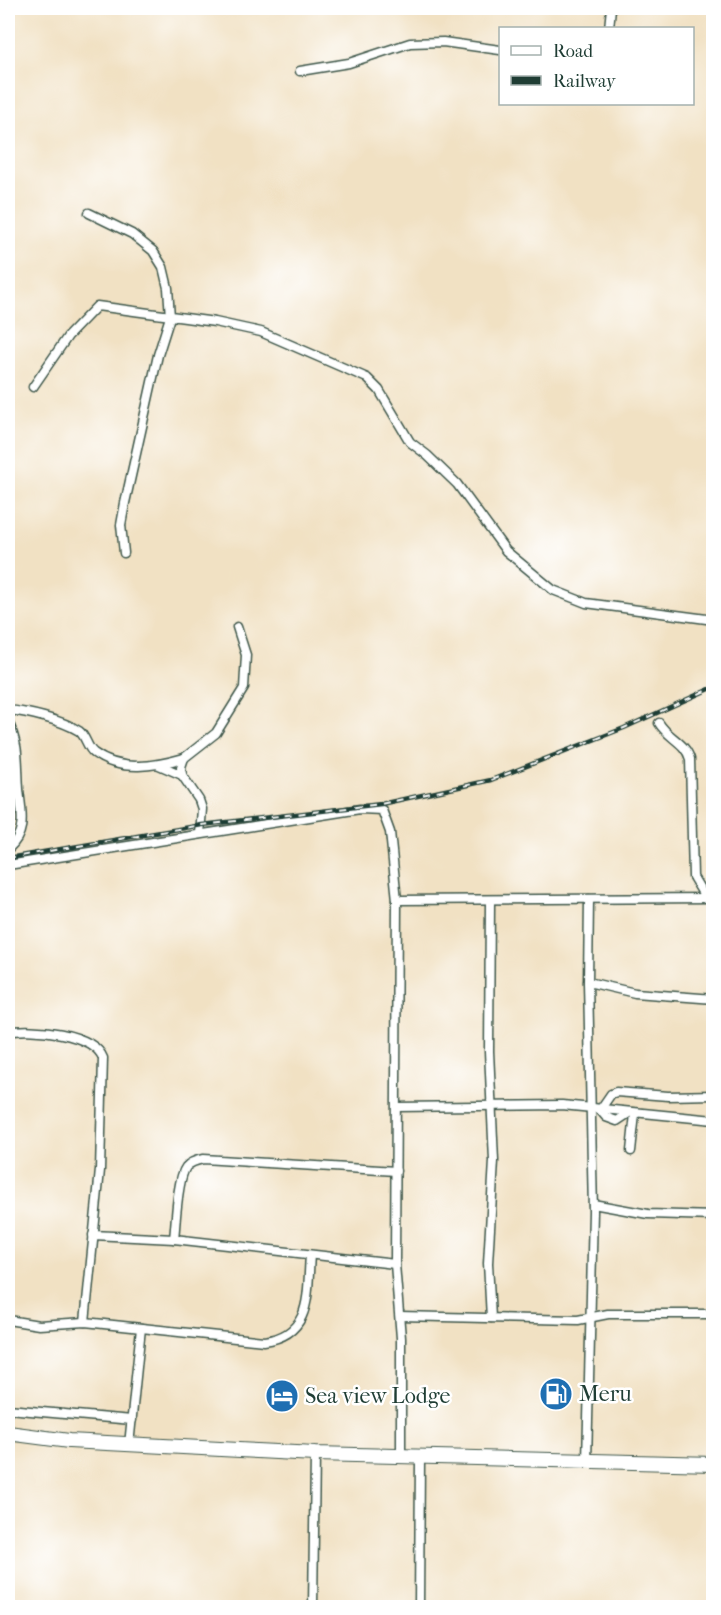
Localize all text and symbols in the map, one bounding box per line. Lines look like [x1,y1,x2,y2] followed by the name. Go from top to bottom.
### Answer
[499,27,694,105] legend
[553,41,593,62] text: Road
[553,71,617,92] text: Railway
[538,1376,574,1412] fuel station icon: Meru
[264,1378,300,1414] hotel icon: Sea view Lodge
[579,1381,632,1407] place label: Meru
[305,1383,451,1409] place label: Sea view Lodge

